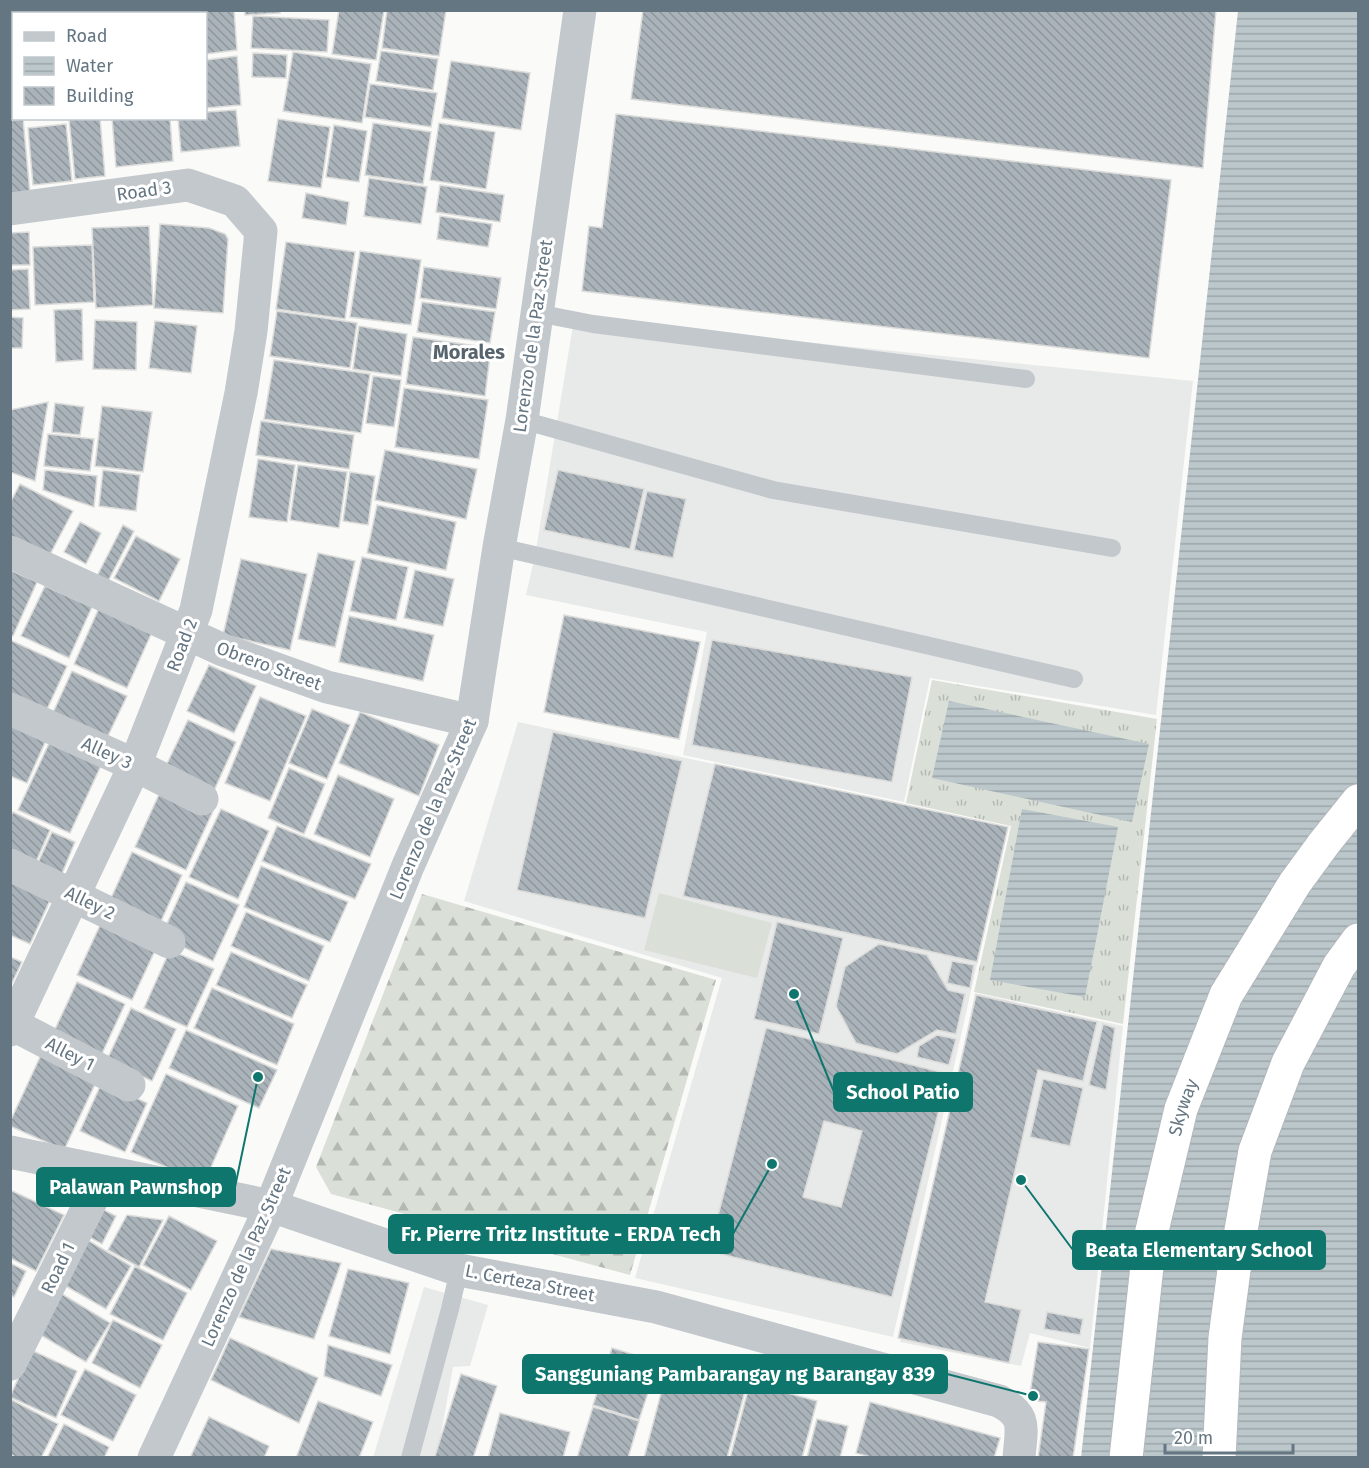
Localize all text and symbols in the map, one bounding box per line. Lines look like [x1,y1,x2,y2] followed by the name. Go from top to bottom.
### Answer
[12,12,207,120] legend
[66,25,108,47] text: Road
[66,55,113,77] text: Water
[66,85,134,107] text: Building
[115,176,173,206] street label: Road 3
[509,238,558,434] street label: Lorenzo de la Paz Street
[433,340,505,364] district label: Morales
[162,615,202,675] street label: Road 2
[214,637,325,695] street label: Obrero Street
[385,715,481,903] street label: Lorenzo de la Paz Street
[78,732,136,774] street label: Alley 3
[61,881,119,925] street label: Alley 2
[42,1032,98,1076] street label: Alley 1
[834,1073,972,1111] callout: School Patio
[1164,1075,1203,1138] street label: Skyway
[846,1080,960,1104] text: School Patio
[196,1163,296,1350] street label: Lorenzo de la Paz Street
[37,1168,235,1206] callout: Palawan Pawnshop
[49,1175,223,1199] text: Palawan Pawnshop
[389,1215,733,1253] callout: Fr. Pierre Tritz Institute - ERDA Tech
[401,1222,721,1246] text: Fr. Pierre Tritz Institute - ERDA Tech
[1073,1231,1325,1269] callout: Beata Elementary School
[1085,1238,1313,1262] text: Beata Elementary School
[36,1239,80,1297] street label: Road 1
[463,1260,597,1306] street label: L. Certeza Street
[523,1355,947,1393] callout: Sangguniang Pambarangay ng Barangay 839
[535,1362,935,1386] text: Sangguniang Pambarangay ng Barangay 839
[1165,1417,1292,1455] scale bar
[1174,1427,1213,1449] text: 20 m

